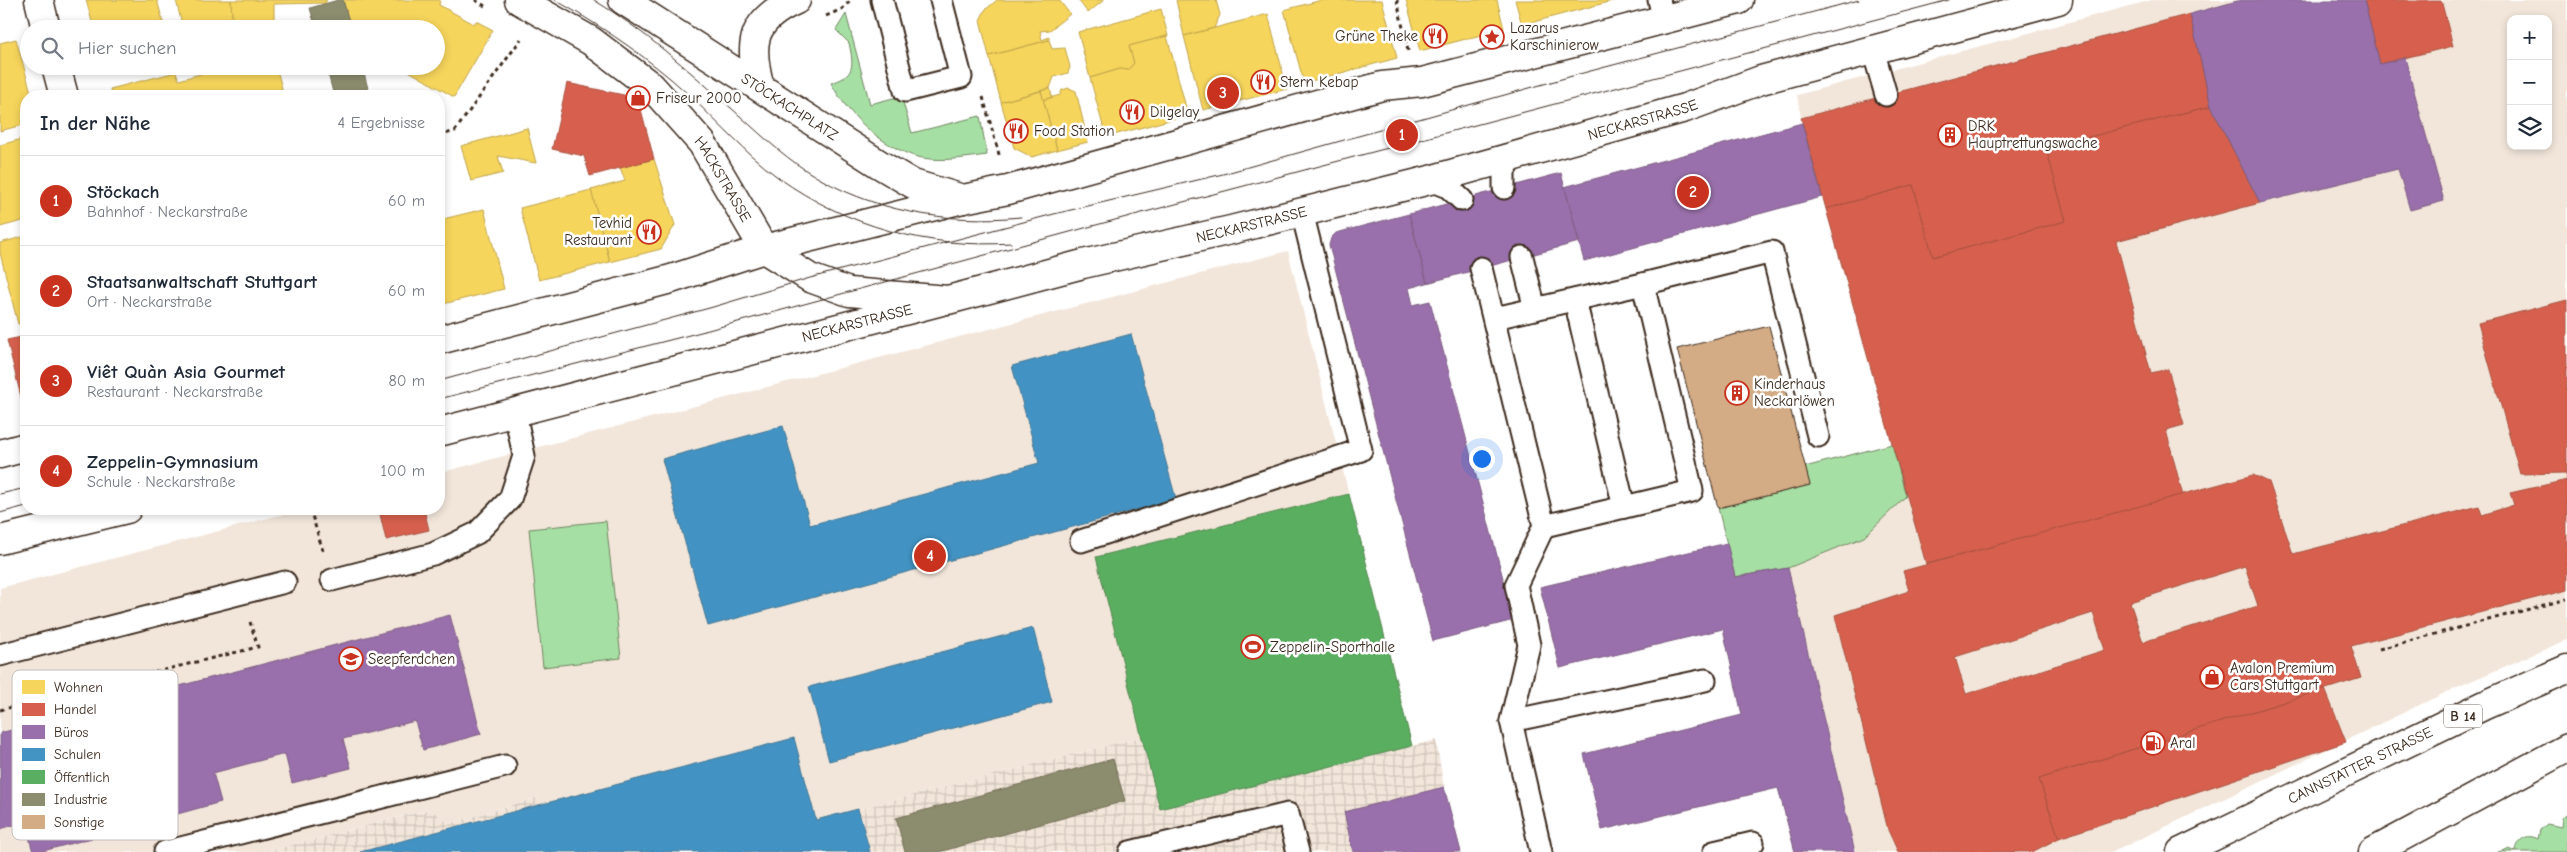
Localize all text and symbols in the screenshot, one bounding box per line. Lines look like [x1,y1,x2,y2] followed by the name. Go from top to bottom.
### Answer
[2507,15,2552,150] map controls
[2507,15,2552,60] button: +
[1510,19,1599,54] place label: Lazarus Karschinierow
[20,20,445,75] search box
[1422,23,1448,49] restaurant icon: Grüne Theke
[1479,24,1505,50] place icon: Lazarus Karschinierow
[1335,27,1418,45] place label: Grüne Theke
[38,34,66,62] icon: search
[78,37,176,59] text: Hier suchen
[2507,60,2552,105] button: −
[738,69,842,145] street label: STÖCKACHPLATZ
[1250,69,1276,95] restaurant icon: Stern Kebap
[1280,73,1359,91] place label: Stern Kebap
[1207,74,1239,112] pin: 3
[625,85,651,111] shop icon: Friseur 2000
[656,89,742,107] place label: Friseur 2000
[1586,95,1700,144] street label: NECKARSTRASSE
[1119,99,1145,125] restaurant icon: Dilgelay
[1150,103,1200,121] place label: Dilgelay
[2507,105,2552,150] button: layers
[40,111,150,135] text: In der Nähe
[338,114,425,132] text: 4 Ergebnisse
[1386,116,1418,154] pin: 1
[1968,117,2098,152] place label: DRK Hauptrettungswache
[1003,118,1029,144] restaurant icon: Food Station
[1034,122,1114,140] place label: Food Station
[1937,122,1963,148] building icon: DRK Hauptrettungswache
[691,132,755,225] street label: HACKSTRASSE
[1677,173,1709,211] pin: 2
[87,181,160,203] text: Stöckach
[53,192,59,210] text: 1
[388,192,425,210] text: 60 m
[1194,202,1309,247] street label: NECKARSTRASSE
[87,203,248,221] text: Bahnhof · Neckarstraße
[564,214,633,249] place label: Tevhid Restaurant
[636,219,662,245] restaurant icon: Tevhid Restaurant
[87,271,317,293] text: Staatsanwaltschaft Stuttgart
[52,282,60,300] text: 2
[388,282,425,300] text: 60 m
[87,293,212,311] text: Ort · Neckarstraße
[800,300,914,346] street label: NECKARSTRASSE
[87,361,285,383] text: Viêt Quàn Asia Gourmet
[52,372,60,390] text: 3
[388,372,425,390] text: 80 m
[1754,375,1835,410] place label: Kinderhaus Neckarlöwen
[1724,380,1750,406] building icon: Kinderhaus Neckarlöwen
[87,383,263,401] text: Restaurant · Neckarstraße
[1469,446,1495,472] your location
[87,451,258,473] text: Zeppelin-Gymnasium
[52,462,60,480] text: 4
[381,462,425,480] text: 100 m
[87,473,236,491] text: Schule · Neckarstraße
[914,537,946,575] pin: 4
[1240,634,1266,660] sports icon: Zeppelin-Sporthalle
[1270,638,1395,656] place label: Zeppelin-Sporthalle
[338,646,364,672] school or university icon: Seepferdchen
[368,650,455,668] place label: Seepferdchen
[2230,659,2334,694] place label: Avalon Premium Cars Stuttgart
[2199,664,2225,690] shop icon: Avalon Premium Cars Stuttgart
[12,670,178,840] legend
[54,679,103,696] text: Wohnen
[54,701,97,718] text: Handel
[2444,704,2482,728] road number: B 14
[2285,723,2435,808] street label: CANNSTATTER STRASSE
[54,724,88,741] text: Büros
[2140,730,2166,756] fuel station icon: Aral
[2170,734,2195,752] place label: Aral
[54,746,101,763] text: Schulen
[54,769,110,786] text: Öffentlich
[54,791,107,808] text: Industrie
[54,814,104,831] text: Sonstige

